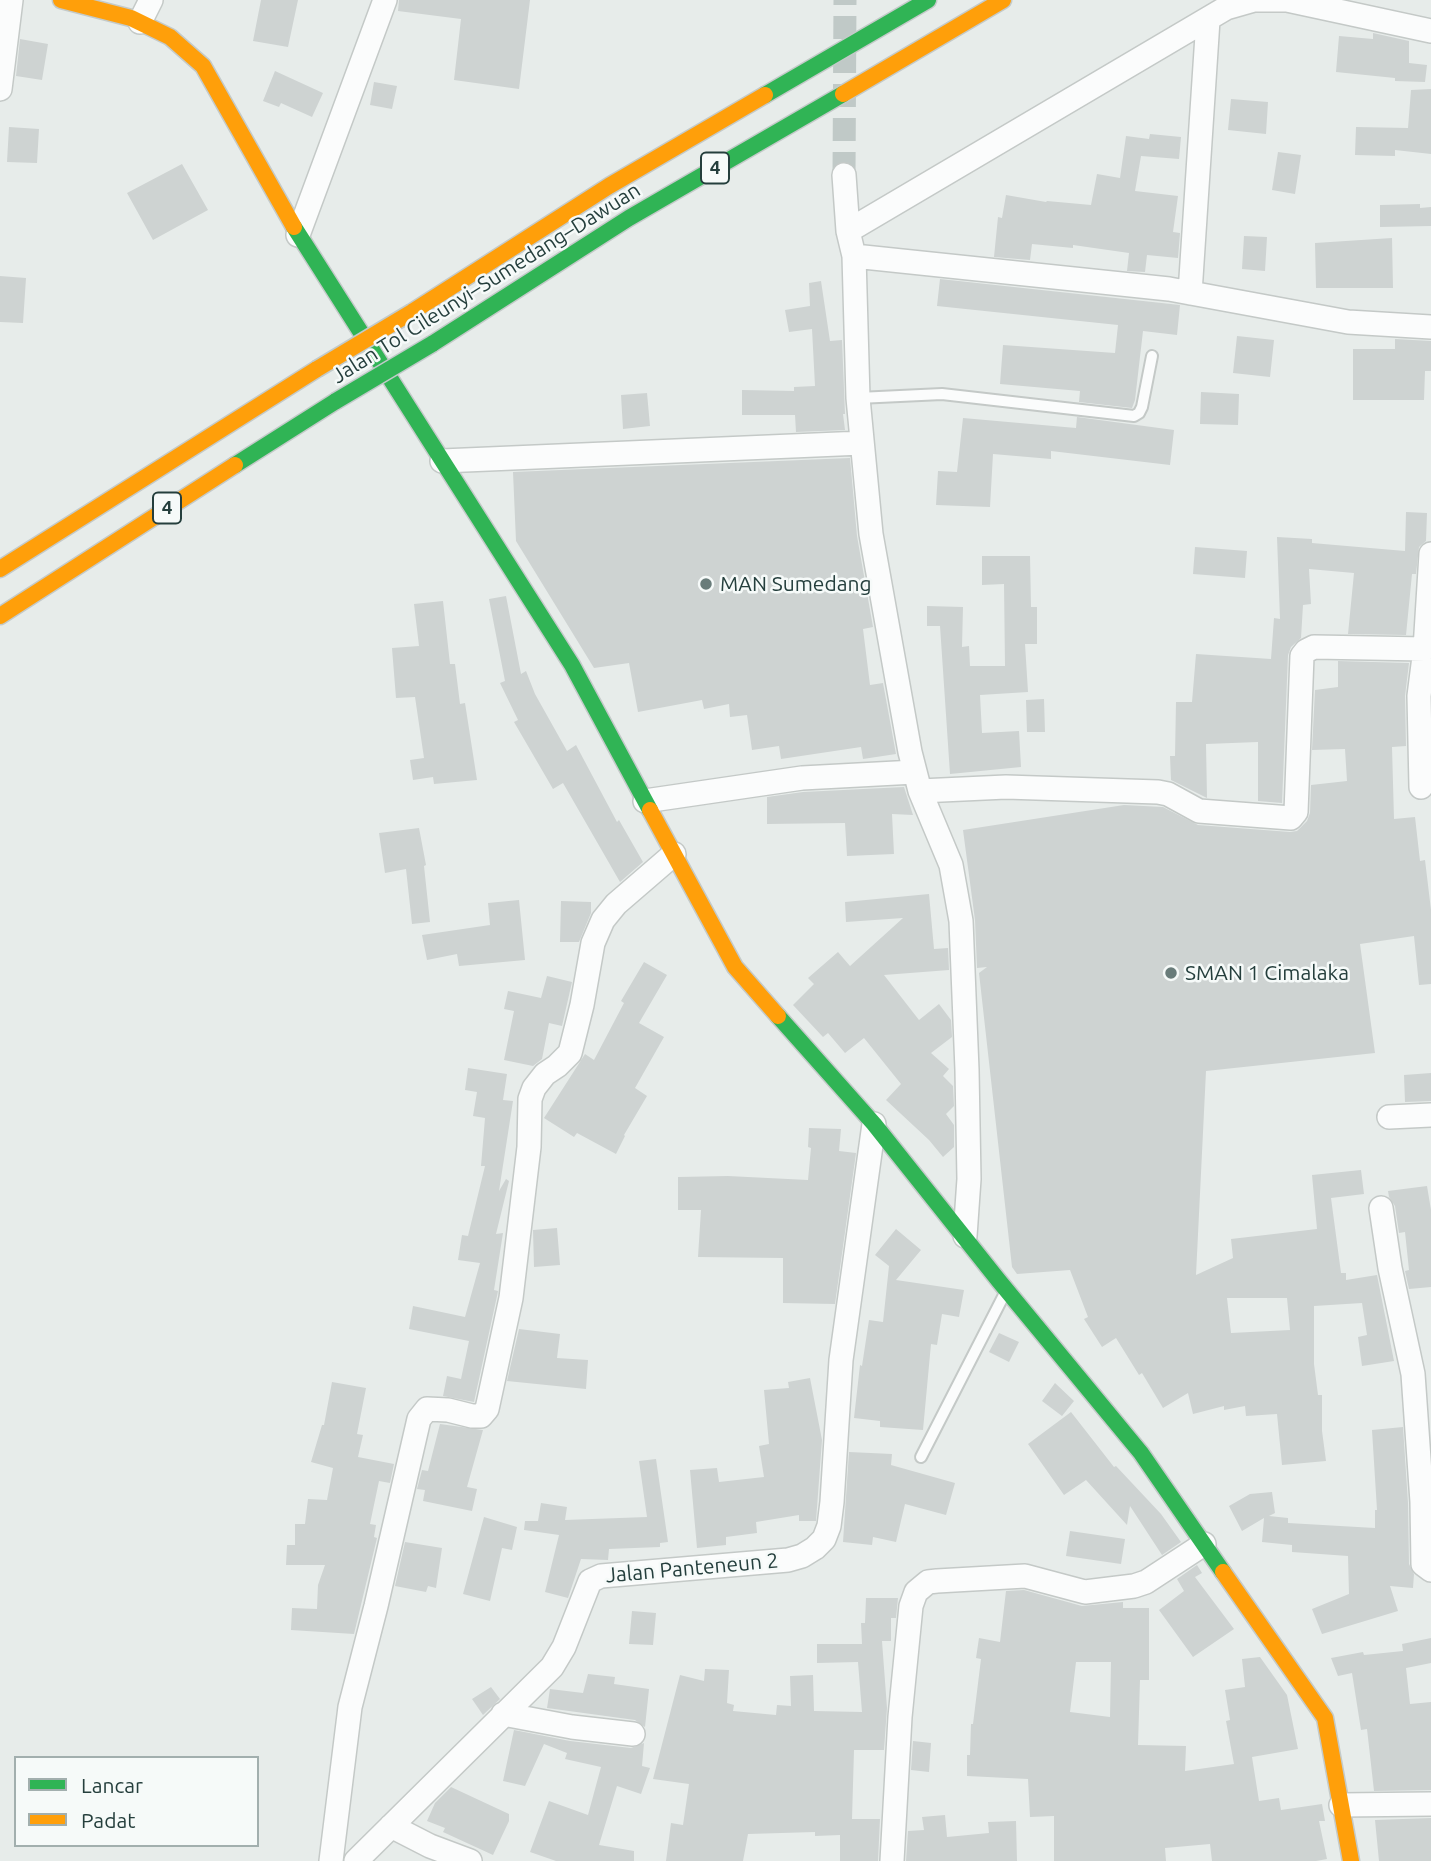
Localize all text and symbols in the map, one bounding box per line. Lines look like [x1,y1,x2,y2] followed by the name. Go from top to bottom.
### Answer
[701,152,729,184] road number: 4
[327,177,645,389] street label: Jalan Tol Cileunyi–Sumedang–Dawuan
[153,492,181,524] road number: 4
[720,571,872,597] place label: MAN Sumedang
[698,576,714,592] marker: MAN Sumedang
[1185,960,1349,986] place label: SMAN 1 Cimalaka
[1163,965,1179,981] marker: SMAN 1 Cimalaka
[605,1548,779,1588] street label: Jalan Panteneun 2
[14,1756,259,1847] legend
[81,1773,143,1797] text: Lancar
[81,1808,136,1832] text: Padat

